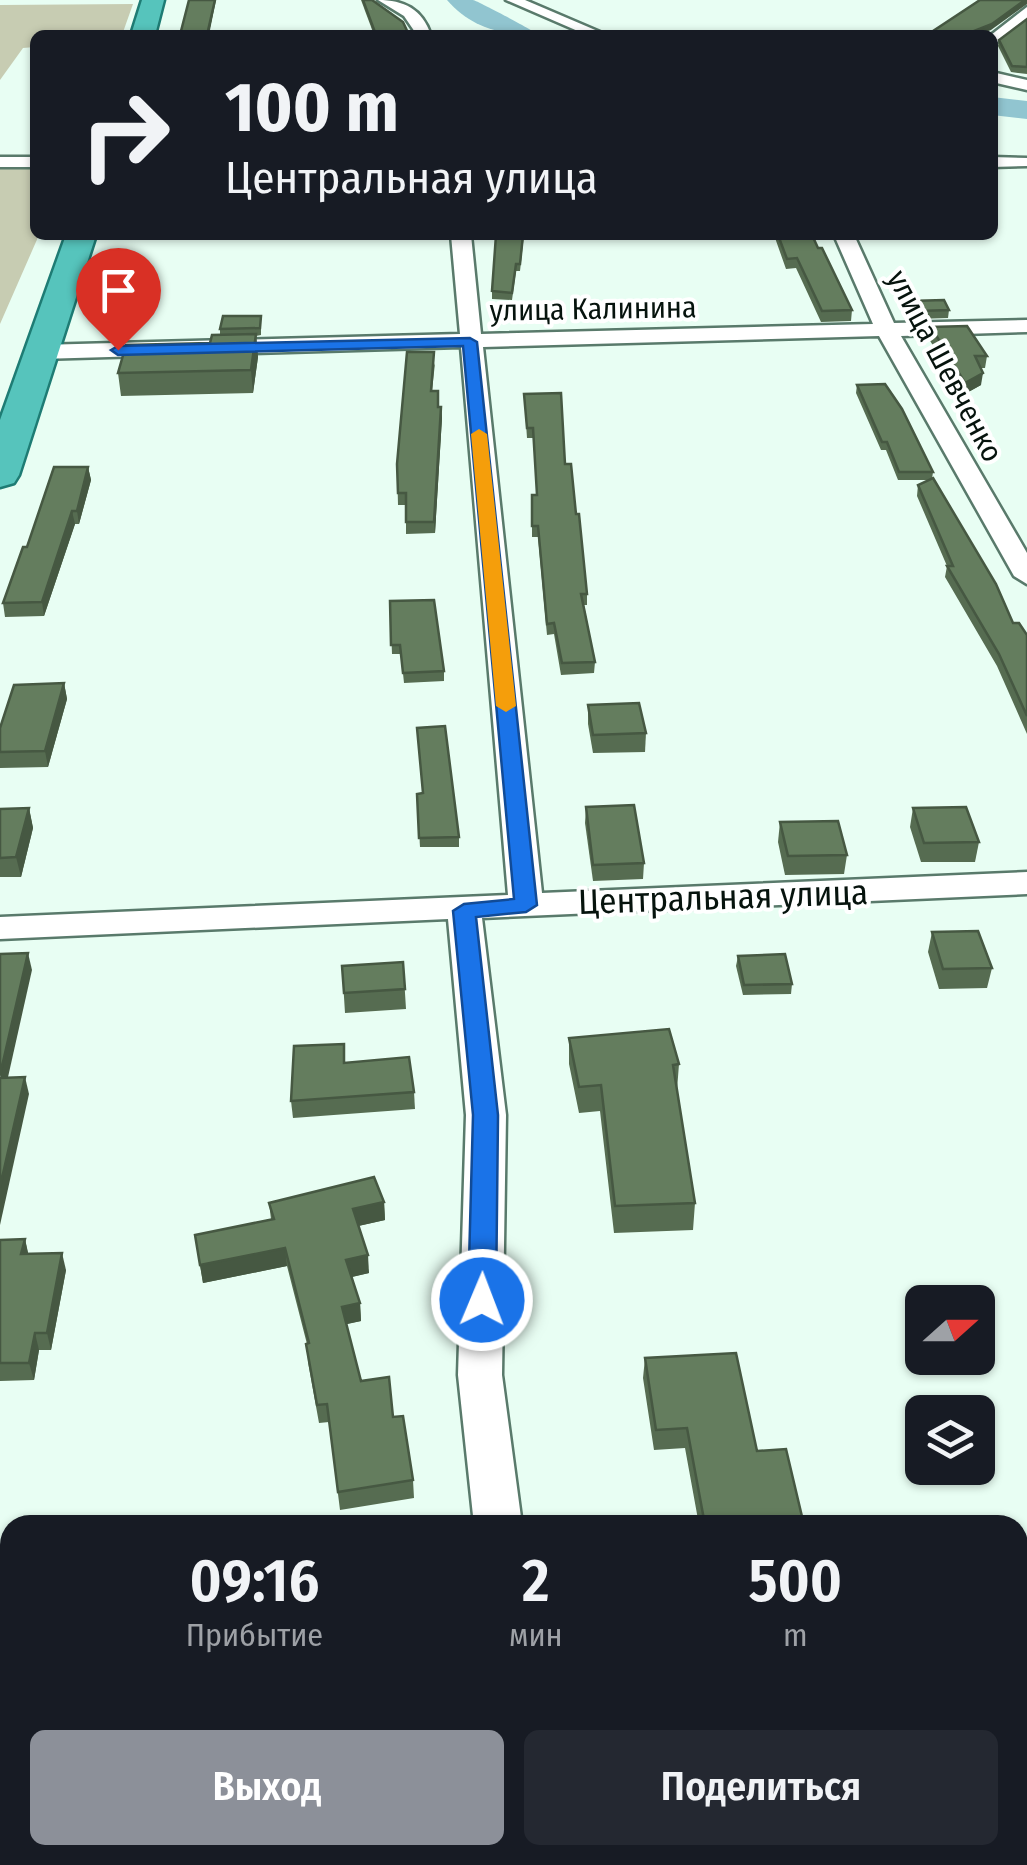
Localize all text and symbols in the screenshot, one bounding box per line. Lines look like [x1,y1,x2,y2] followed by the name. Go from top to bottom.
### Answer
[225,66,399,150] text: 100 m
[60,70,190,200] icon: right
[225,151,598,205] text: Центральная улица
[76,248,161,351] pin
[91,263,146,318] icon: arrive
[879,264,1011,468] street label: улица Шевченко
[489,289,697,329] street label: улица Калинина
[577,871,869,923] street label: Центральная улица
[430,1248,534,1352] position arrow
[905,1285,995,1375] north arrow
[905,1285,995,1485] map controls
[905,1395,995,1485] button: layers
[190,1545,319,1617] text: 09:16
[522,1545,550,1617] text: 2
[748,1545,842,1617] text: 500
[186,1616,323,1654] text: Прибытие
[509,1616,563,1654] text: мин
[783,1616,808,1654] text: m
[30,1730,504,1845] button: Выход
[524,1730,998,1845] button: Поделиться

